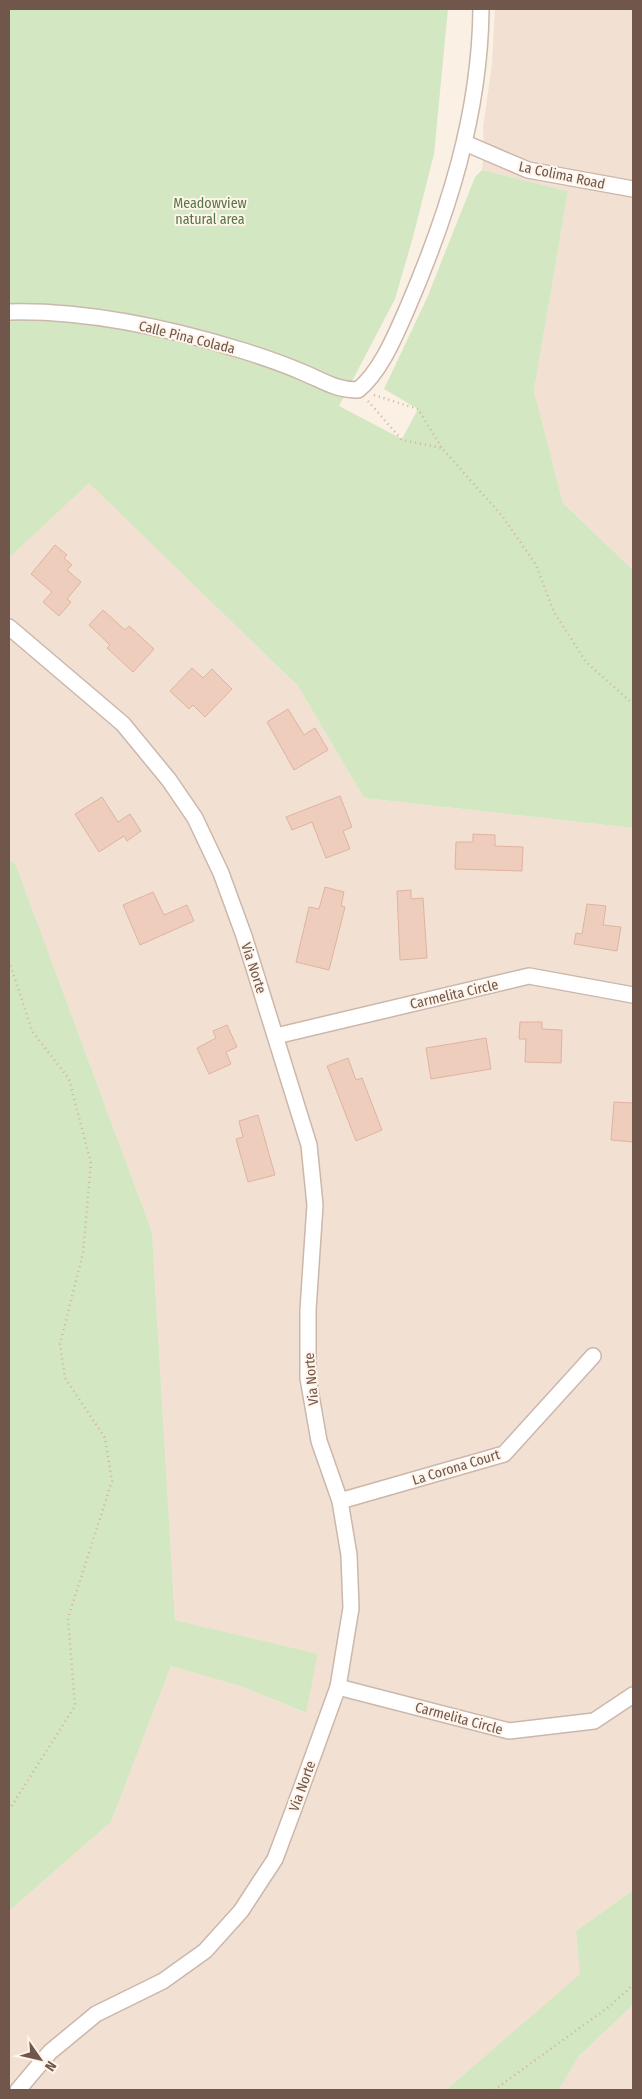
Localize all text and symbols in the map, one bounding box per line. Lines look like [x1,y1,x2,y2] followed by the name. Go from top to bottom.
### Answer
[517,158,607,193] street label: La Colima Road
[173,195,247,228] park label: Meadowview natural area
[137,317,237,358] street label: Calle Pina Colada
[237,940,270,996] street label: Via Norte
[408,976,500,1013] street label: Carmelita Circle
[301,1352,322,1406] street label: Via Norte
[410,1446,502,1489] street label: La Corona Court
[413,1699,505,1738] street label: Carmelita Circle
[285,1758,320,1814] street label: Via Norte
[15,2034,65,2084] north arrow
[41,2058,60,2074] text: N

